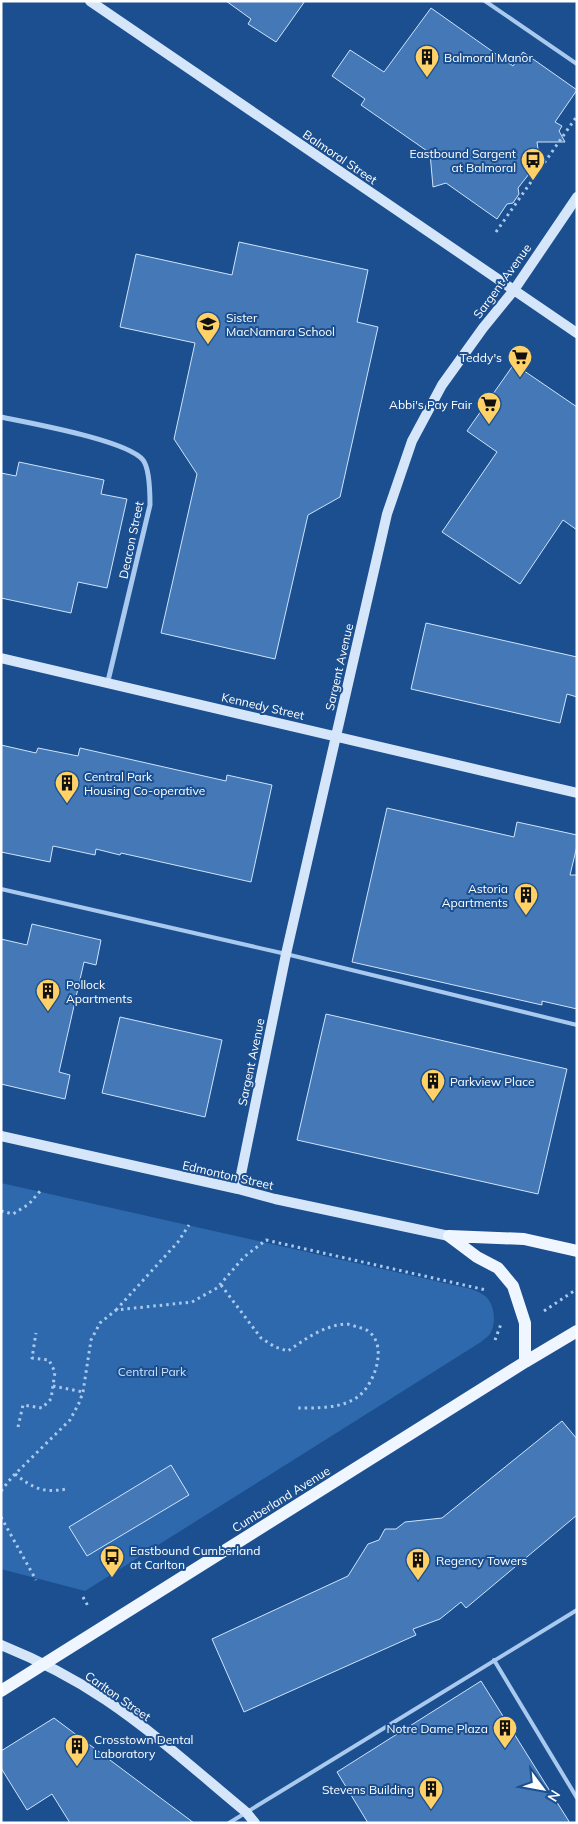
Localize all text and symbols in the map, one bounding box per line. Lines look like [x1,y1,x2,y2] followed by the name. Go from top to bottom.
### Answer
[414,44,440,78] building icon: Balmoral Manor
[444,50,533,65] place label: Balmoral Manor
[300,127,380,187] street label: Balmoral Street
[409,146,516,175] place label: Eastbound Sargent at Balmoral
[520,147,546,181] bus stop icon: Eastbound Sargent at Balmoral
[470,241,534,321] street label: Sargent Avenue
[226,310,335,339] place label: Sister MacNamara School
[195,311,221,345] school or university icon: Sister MacNamara School
[507,344,533,378] supermarket icon: Teddy's
[460,350,502,365] place label: Teddy's
[476,391,502,425] supermarket icon: Abbi's Pay Fair
[389,397,473,412] place label: Abbi's Pay Fair
[115,500,147,580] street label: Deacon Street
[322,622,356,712] street label: Sargent Avenue
[220,689,306,723] street label: Kennedy Street
[84,769,205,798] place label: Central Park Housing Co-operative
[54,770,80,804] building icon: Central Park Housing Co-operative
[442,881,508,910] place label: Astoria Apartments
[513,882,539,916] building icon: Astoria Apartments
[66,977,132,1006] place label: Pollock Apartments
[35,978,61,1012] building icon: Pollock Apartments
[234,1017,268,1107] street label: Sargent Avenue
[420,1068,446,1102] building icon: Parkview Place
[450,1074,535,1089] place label: Parkview Place
[181,1157,275,1193] street label: Edmonton Street
[118,1364,187,1379] park label: Central Park
[229,1463,333,1535] street label: Cumberland Avenue
[130,1543,261,1572] place label: Eastbound Cumberland at Carlton
[99,1544,125,1578] bus stop icon: Eastbound Cumberland at Carlton
[405,1547,431,1581] building icon: Regency Towers
[436,1553,527,1568] place label: Regency Towers
[82,1668,154,1724] street label: Carlton Street
[492,1715,518,1749] building icon: Notre Dame Plaza
[387,1721,488,1736] place label: Notre Dame Plaza
[94,1732,193,1761] place label: Crosstown Dental Laboratory
[64,1733,90,1767] building icon: Crosstown Dental Laboratory
[518,1764,568,1814] north arrow
[418,1776,444,1810] building icon: Stevens Building
[322,1782,414,1797] place label: Stevens Building
[544,1787,564,1805] text: N

